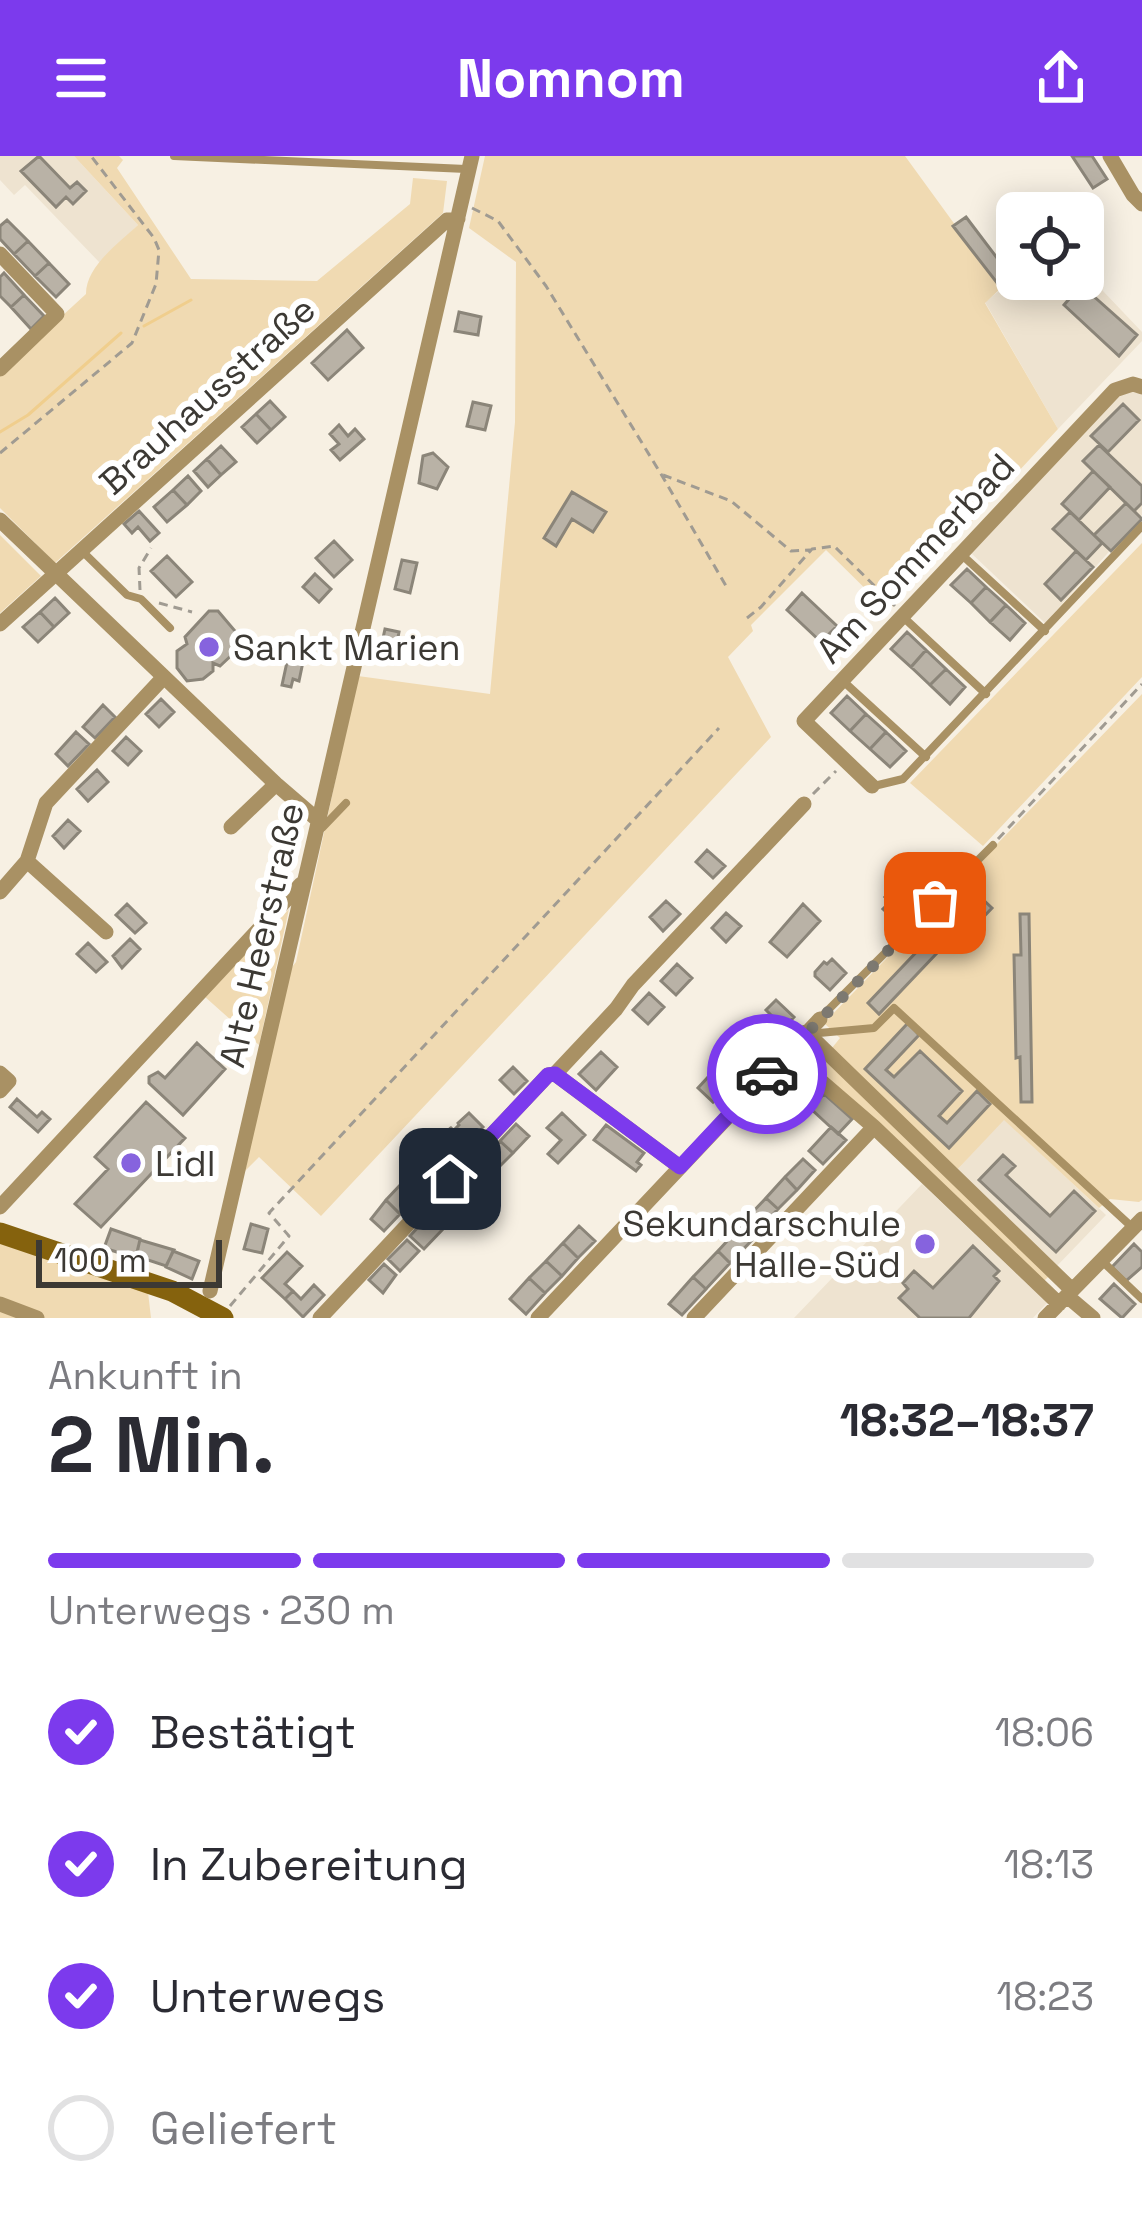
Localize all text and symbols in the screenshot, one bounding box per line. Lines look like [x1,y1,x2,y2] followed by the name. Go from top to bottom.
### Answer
[457,44,685,113] text: Nomnom
[48,45,114,111] icon: menu
[1028,45,1094,111] icon: share
[996,192,1104,300] map controls
[996,192,1104,300] button: locate
[90,287,325,505] street label: Brauhausstraße
[807,444,1025,673] street label: Am Sommerbad
[233,625,461,671] place label: Sankt Marien
[196,634,222,660] marker: Sankt Marien
[209,798,315,1072] street label: Alte Heerstraße
[884,852,986,954] pin
[902,870,968,936] icon: bag
[707,1014,827,1134] courier
[734,1041,800,1107] icon: car
[399,1128,501,1230] pin
[155,1141,215,1187] place label: Lidl
[417,1146,483,1212] icon: home
[118,1150,144,1176] marker: Lidl
[623,1201,901,1288] place label: Sekundarschule Halle-Süd
[912,1231,938,1257] marker: Sekundarschule Halle-Süd
[36,1234,222,1287] scale bar
[54,1240,147,1282] text: 100 m
[48,1351,243,1400] text: Ankunft in
[840,1392,1094,1449] text: 18:32–18:37
[48,1395,275,1495] text: 2 Min.
[48,1586,395,1635] text: Unterwegs · 230 m
[48,1699,114,1765] icon: check
[150,1704,356,1761] text: Bestätigt
[995,1708,1094,1757] text: 18:06
[48,1831,114,1897] icon: check
[150,1836,468,1893] text: In Zubereitung
[1004,1840,1094,1889] text: 18:13
[48,1963,114,2029] icon: check
[150,1968,385,2025] text: Unterwegs
[997,1972,1094,2021] text: 18:23
[150,2100,337,2157] text: Geliefert

